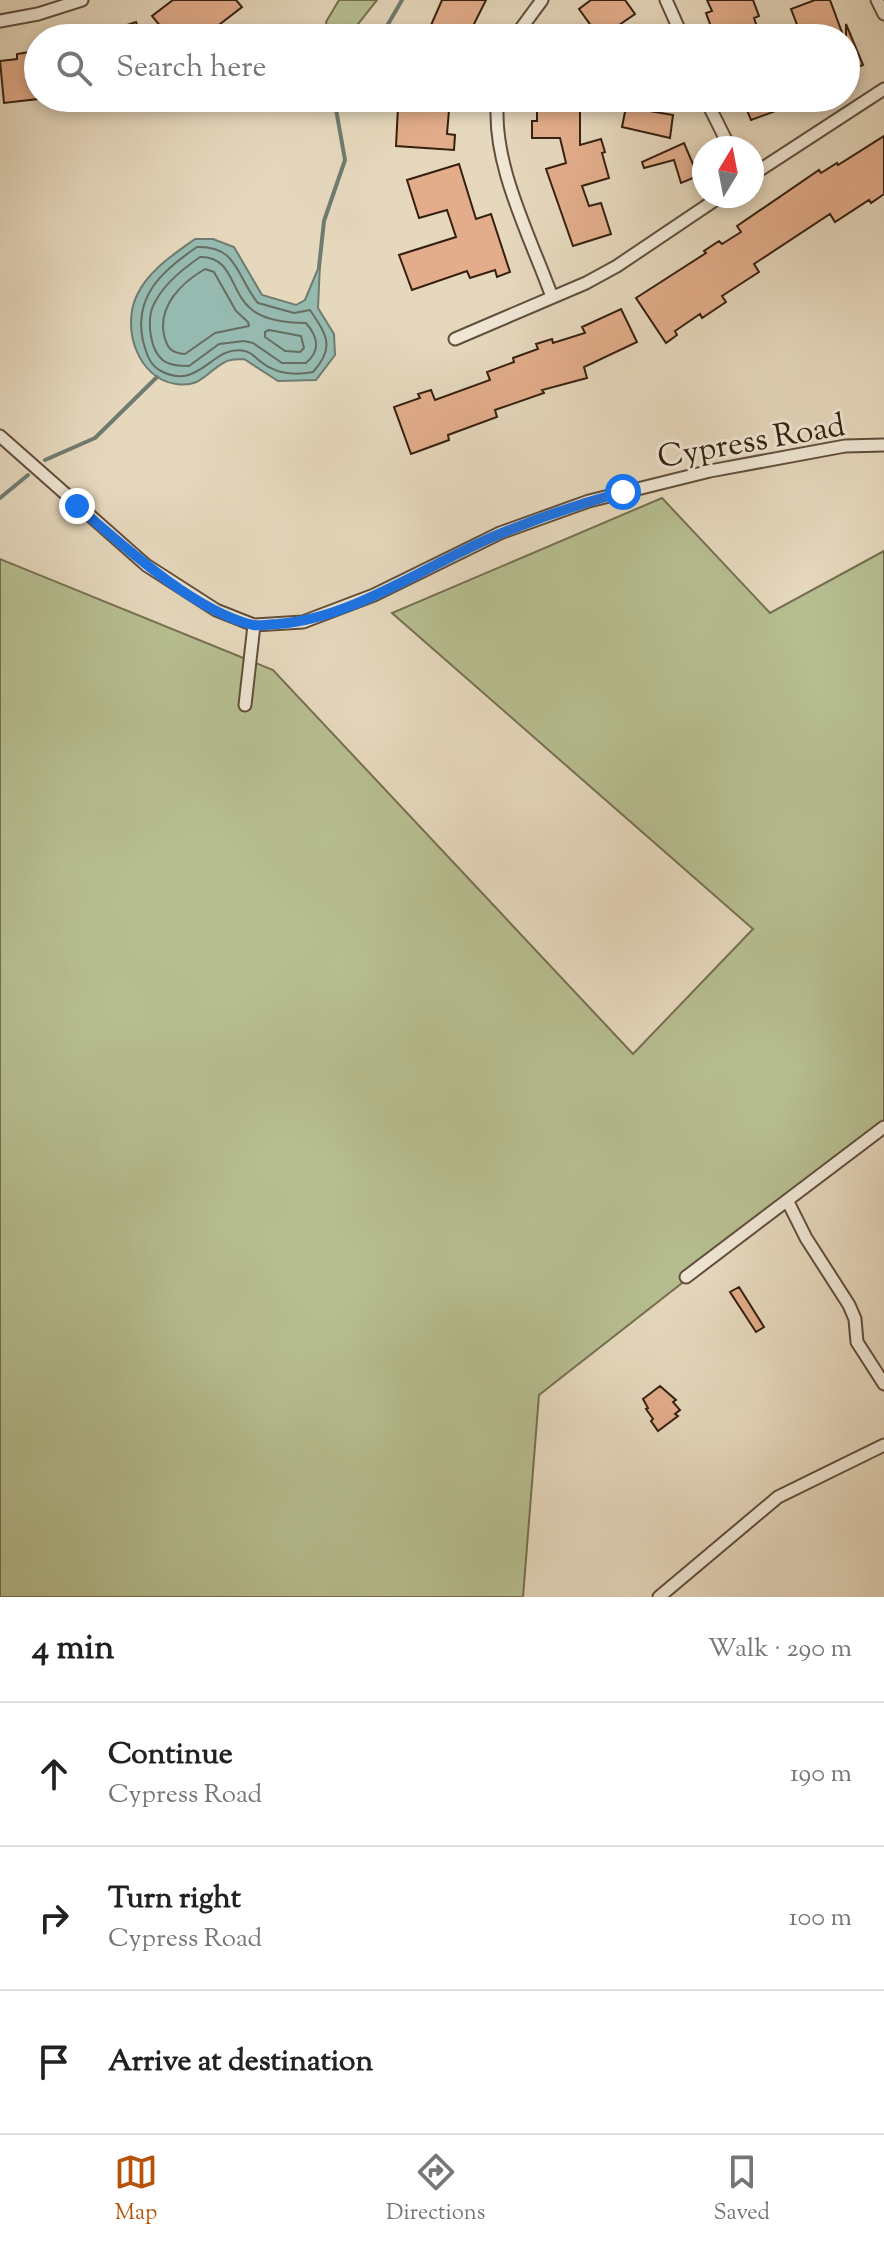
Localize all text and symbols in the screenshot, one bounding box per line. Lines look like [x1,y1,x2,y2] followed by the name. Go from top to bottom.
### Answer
[24,24,860,112] search box
[52,46,96,90] icon: search
[116,47,266,90] text: Search here
[692,136,764,208] north arrow
[654,404,849,482] street label: Cypress Road
[605,474,641,510] route start
[59,488,95,524] route end
[32,1625,114,1674] text: 4 min
[708,1631,852,1668] text: Walk · 290 m
[108,1734,233,1777] text: Continue
[32,1752,76,1796] icon: ahead
[790,1756,852,1793] text: 190 m
[108,1777,262,1814] text: Cypress Road
[108,1878,241,1921] text: Turn right
[32,1896,76,1940] icon: right
[789,1900,852,1937] text: 100 m
[108,1921,262,1958] text: Cypress Road
[32,2040,76,2084] icon: arrive
[108,2041,373,2084] text: Arrive at destination
[114,2150,158,2230] tab: Map
[386,2150,485,2230] tab: Directions
[713,2150,770,2230] tab: Saved

